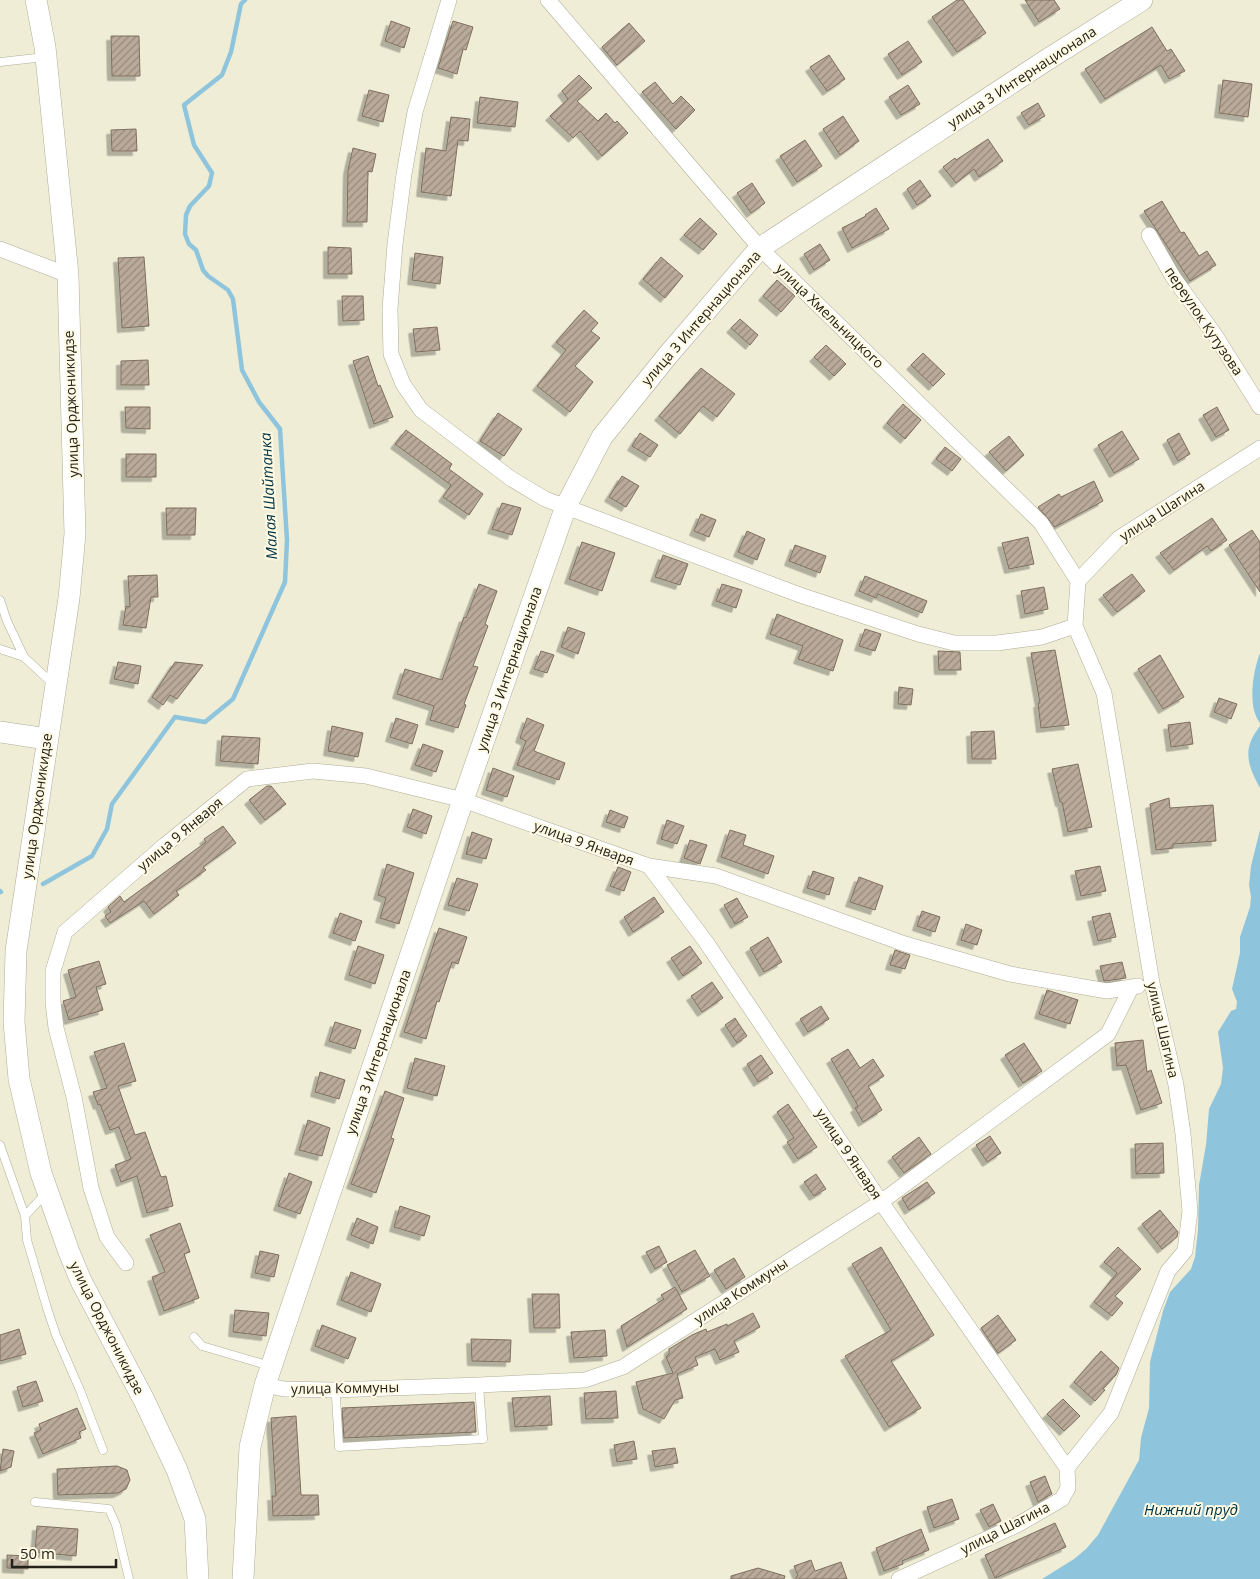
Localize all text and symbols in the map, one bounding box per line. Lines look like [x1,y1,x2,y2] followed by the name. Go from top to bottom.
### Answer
[944,21,1100,132] street label: улица 3 Интернационала
[637,246,765,389] street label: улица 3 Интернационала
[772,259,888,372] street label: улица Хмельницкого
[1161,263,1248,379] street label: переулок Кутузова
[58,330,83,478] street label: улица Орджоникидзе
[255,432,281,560] water label: Малая Шайтанка
[1115,476,1208,545] street label: улица Шагина
[471,584,546,754] street label: улица 3 Интернационала
[17,732,56,880] street label: улица Орджоникидзе
[133,792,226,875] street label: улица 9 Января
[531,816,637,870] street label: улица 9 Января
[340,967,415,1137] street label: улица 3 Интернационала
[1143,980,1184,1080] street label: улица Шагина
[812,1105,887,1203] street label: улица 9 Января
[690,1253,791,1328] street label: улица Коммуны
[66,1258,149,1398] street label: улица Орджоникидзе
[291,1377,399,1398] street label: улица Коммуны
[957,1497,1053,1558] street label: улица Шагина
[1144,1499,1238,1519] water label: Нижний пруд
[12,1536,116,1568] scale bar
[20,1543,55,1563] text: 50 m

